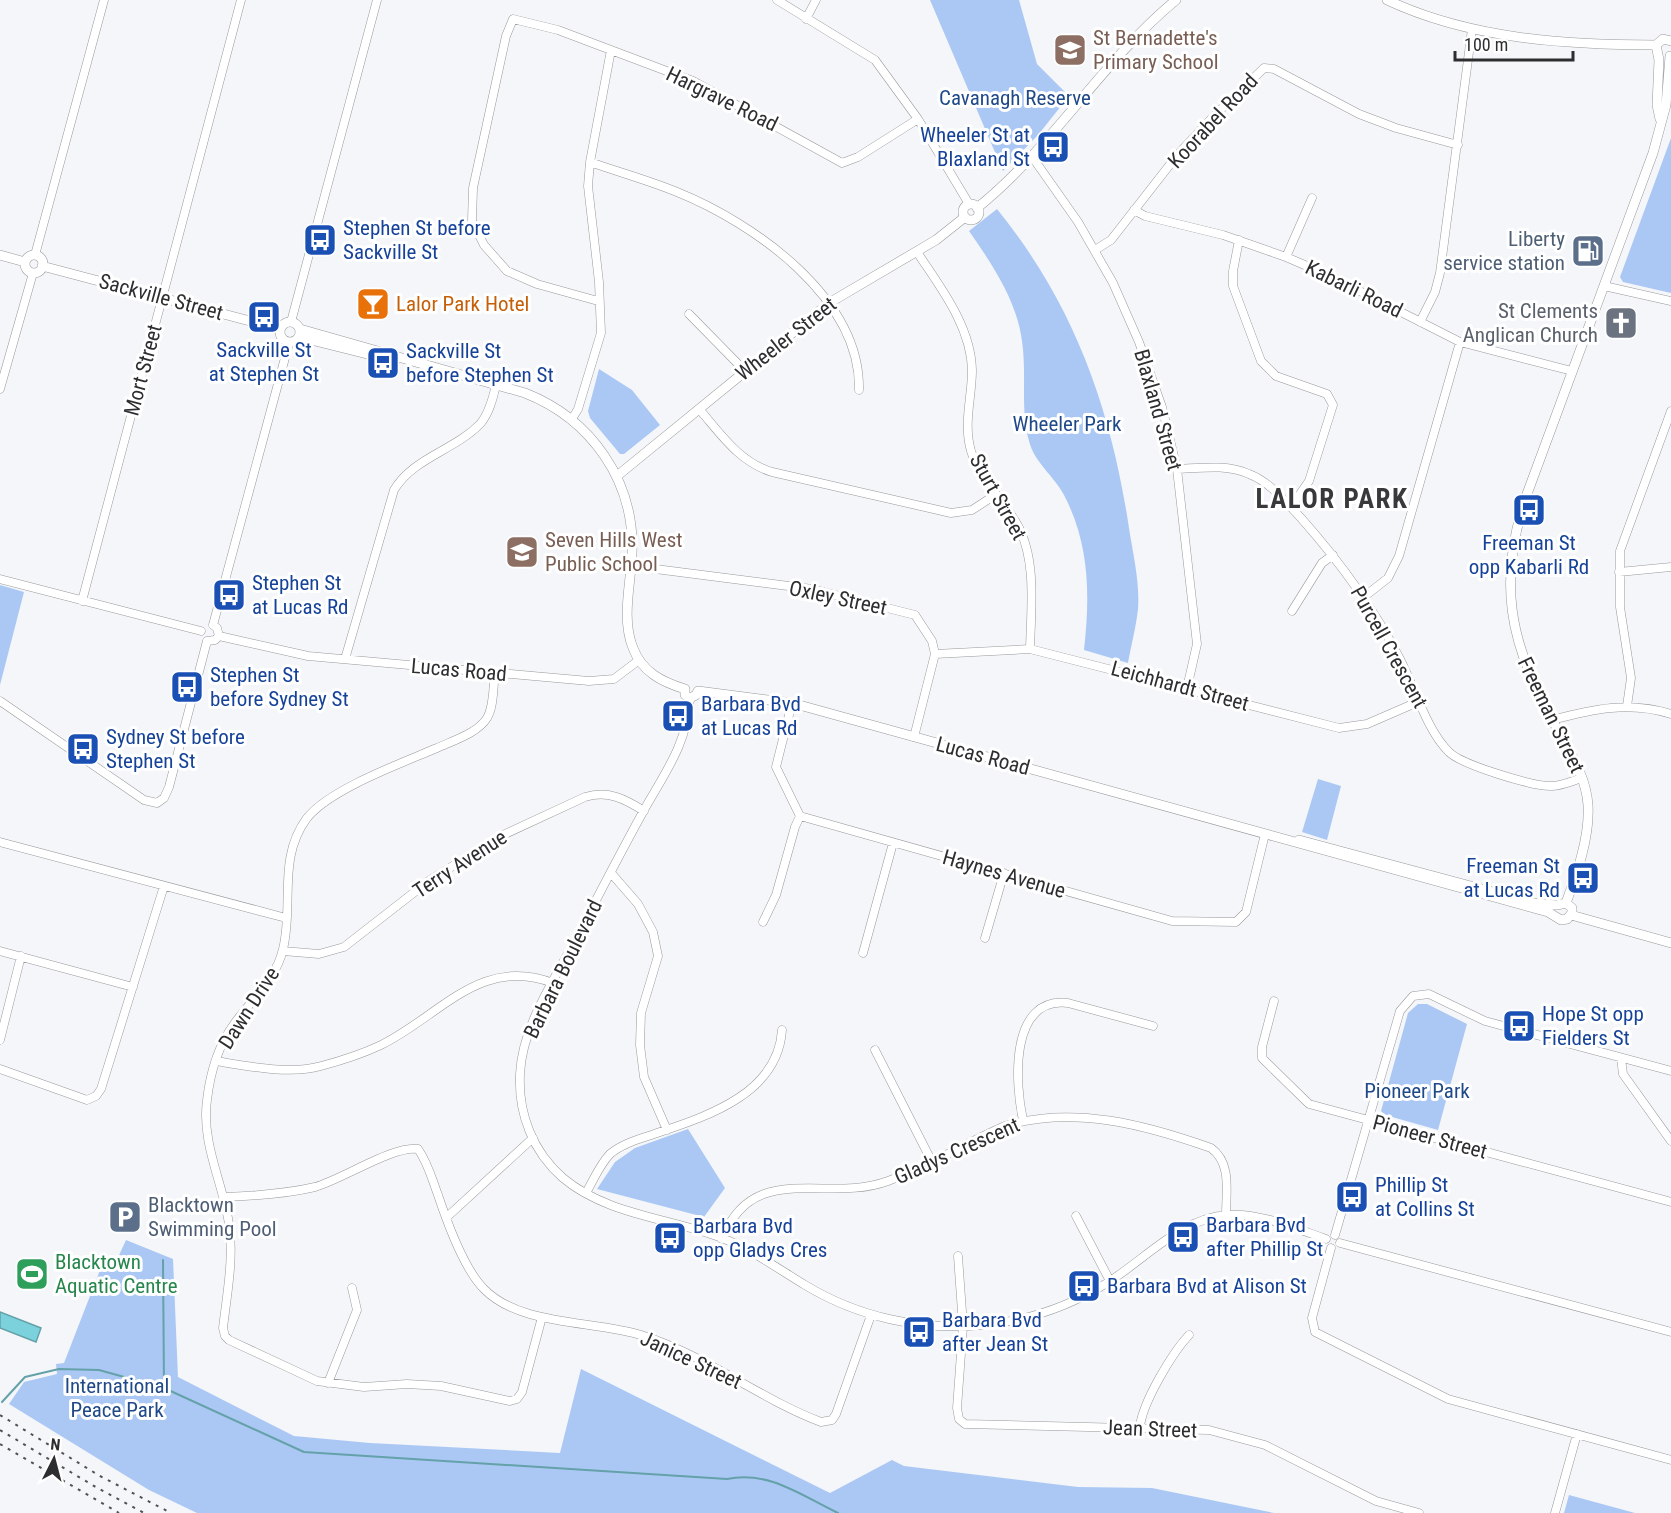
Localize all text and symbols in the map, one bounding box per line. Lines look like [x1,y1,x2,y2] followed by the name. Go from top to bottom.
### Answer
[1455,24,1574,62] scale bar
[1093,26,1219,74] place label: St Bernadette's Primary School
[1052,32,1088,68] school or university icon: St Bernadette's Primary School
[1464,34,1508,55] text: 100 m
[662,62,782,136] street label: Hargrave Road
[1163,69,1263,173] street label: Koorabel Road
[939,86,1091,110] park label: Cavanagh Reserve
[920,123,1030,171] place label: Wheeler St at Blaxland St
[1035,129,1071,165] bus stop icon: Wheeler St at Blaxland St
[343,216,491,264] place label: Stephen St before Sackville St
[302,222,338,258] bus stop icon: Stephen St before Sackville St
[1443,227,1565,275] place label: Liberty service station
[1570,233,1606,269] fuel station icon: Liberty service station
[1302,255,1406,323] street label: Kabarli Road
[96,269,226,325] street label: Sackville Street
[355,286,391,322] bar icon: Lalor Park Hotel
[396,292,529,316] place label: Lalor Park Hotel
[731,292,841,386] street label: Wheeler Street
[246,299,282,335] bus stop icon: Sackville St at Stephen St
[1463,299,1598,347] place label: St Clements Anglican Church
[1603,305,1639,341] church icon: St Clements Anglican Church
[119,322,167,418] street label: Mort Street
[209,338,319,386] place label: Sackville St at Stephen St
[406,339,554,387] place label: Sackville St before Stephen St
[365,345,401,381] bus stop icon: Sackville St before Stephen St
[1129,347,1187,473] street label: Blaxland Street
[1012,412,1122,436] park label: Wheeler Park
[965,450,1031,544] street label: Sturt Street
[1256,483,1408,515] district label: LALOR PARK
[1511,492,1547,528] bus stop icon: Freeman St opp Kabarli Rd
[545,528,682,576] place label: Seven Hills West Public School
[1469,531,1589,579] place label: Freeman St opp Kabarli Rd
[504,534,540,570] school or university icon: Seven Hills West Public School
[252,571,349,619] place label: Stephen St at Lucas Rd
[787,576,889,620] street label: Oxley Street
[211,577,247,613] bus stop icon: Stephen St at Lucas Rd
[1346,582,1432,712] street label: Purcell Crescent
[1513,653,1589,777] street label: Freeman Street
[410,654,508,686] street label: Lucas Road
[1109,656,1251,716] street label: Leichhardt Street
[210,663,349,711] place label: Stephen St before Sydney St
[169,669,205,705] bus stop icon: Stephen St before Sydney St
[701,692,801,740] place label: Barbara Bvd at Lucas Rd
[660,698,696,734] bus stop icon: Barbara Bvd at Lucas Rd
[106,725,245,773] place label: Sydney St before Stephen St
[65,731,101,767] bus stop icon: Sydney St before Stephen St
[934,732,1032,780] street label: Lucas Road
[409,825,511,903] street label: Terry Avenue
[940,845,1068,903] street label: Haynes Avenue
[1464,854,1560,902] place label: Freeman St at Lucas Rd
[1565,860,1601,896] bus stop icon: Freeman St at Lucas Rd
[519,896,607,1042] street label: Barbara Boulevard
[214,963,284,1053] street label: Dawn Drive
[1542,1002,1644,1050] place label: Hope St opp Fielders St
[1501,1008,1537,1044] bus stop icon: Hope St opp Fielders St
[1364,1079,1470,1103] park label: Pioneer Park
[1370,1110,1490,1164] street label: Pioneer Street
[891,1113,1023,1189] street label: Gladys Crescent
[1375,1173,1475,1221] place label: Phillip St at Collins St
[1334,1179,1370,1215] bus stop icon: Phillip St at Collins St
[148,1193,277,1241] place label: Blacktown Swimming Pool
[107,1199,143,1235] parking icon: Blacktown Swimming Pool
[1206,1213,1323,1261] place label: Barbara Bvd after Phillip St
[693,1214,827,1262] place label: Barbara Bvd opp Gladys Cres
[1165,1219,1201,1255] bus stop icon: Barbara Bvd after Phillip St
[652,1220,688,1256] bus stop icon: Barbara Bvd opp Gladys Cres
[55,1250,178,1298] place label: Blacktown Aquatic Centre
[14,1256,50,1292] sports icon: Blacktown Aquatic Centre
[1066,1268,1102,1304] bus stop icon: Barbara Bvd at Alison St
[1107,1274,1307,1298] place label: Barbara Bvd at Alison St
[942,1308,1048,1356] place label: Barbara Bvd after Jean St
[901,1314,937,1350] bus stop icon: Barbara Bvd after Jean St
[637,1326,745,1394] street label: Janice Street
[65,1374,169,1422] park label: International Peace Park
[1102,1415,1198,1443] street label: Jean Street
[24,1429,84,1489] north arrow
[50,1435,61,1455] text: N

